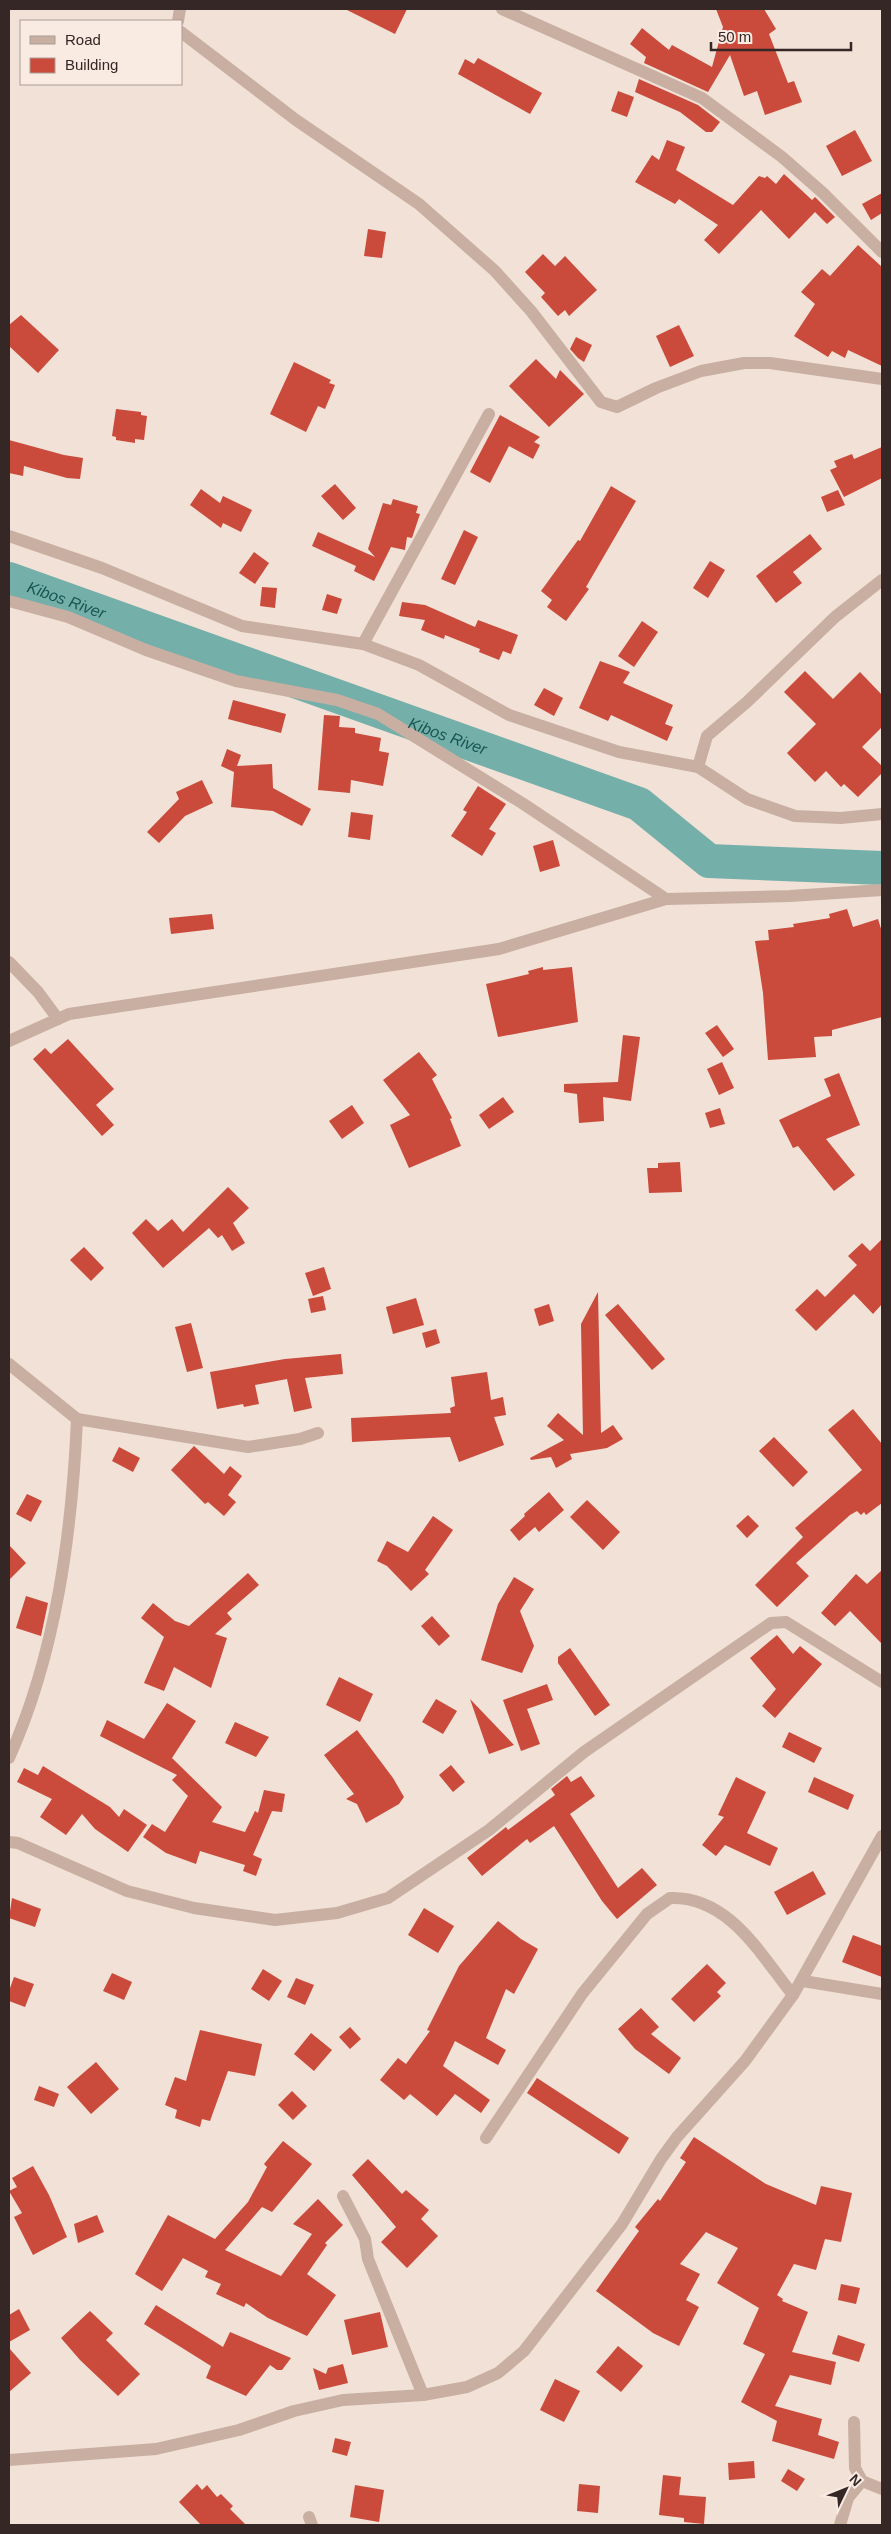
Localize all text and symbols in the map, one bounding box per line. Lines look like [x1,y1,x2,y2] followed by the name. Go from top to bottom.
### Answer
[20,20,182,85] legend
[711,20,851,52] scale bar
[718,28,751,45] text: 50 m
[65,31,101,48] text: Road
[65,56,118,73] text: Building
[25,578,108,622] water label: Kibos River
[406,714,490,758] water label: Kibos River
[821,2464,871,2514] north arrow
[846,2471,865,2489] text: N

